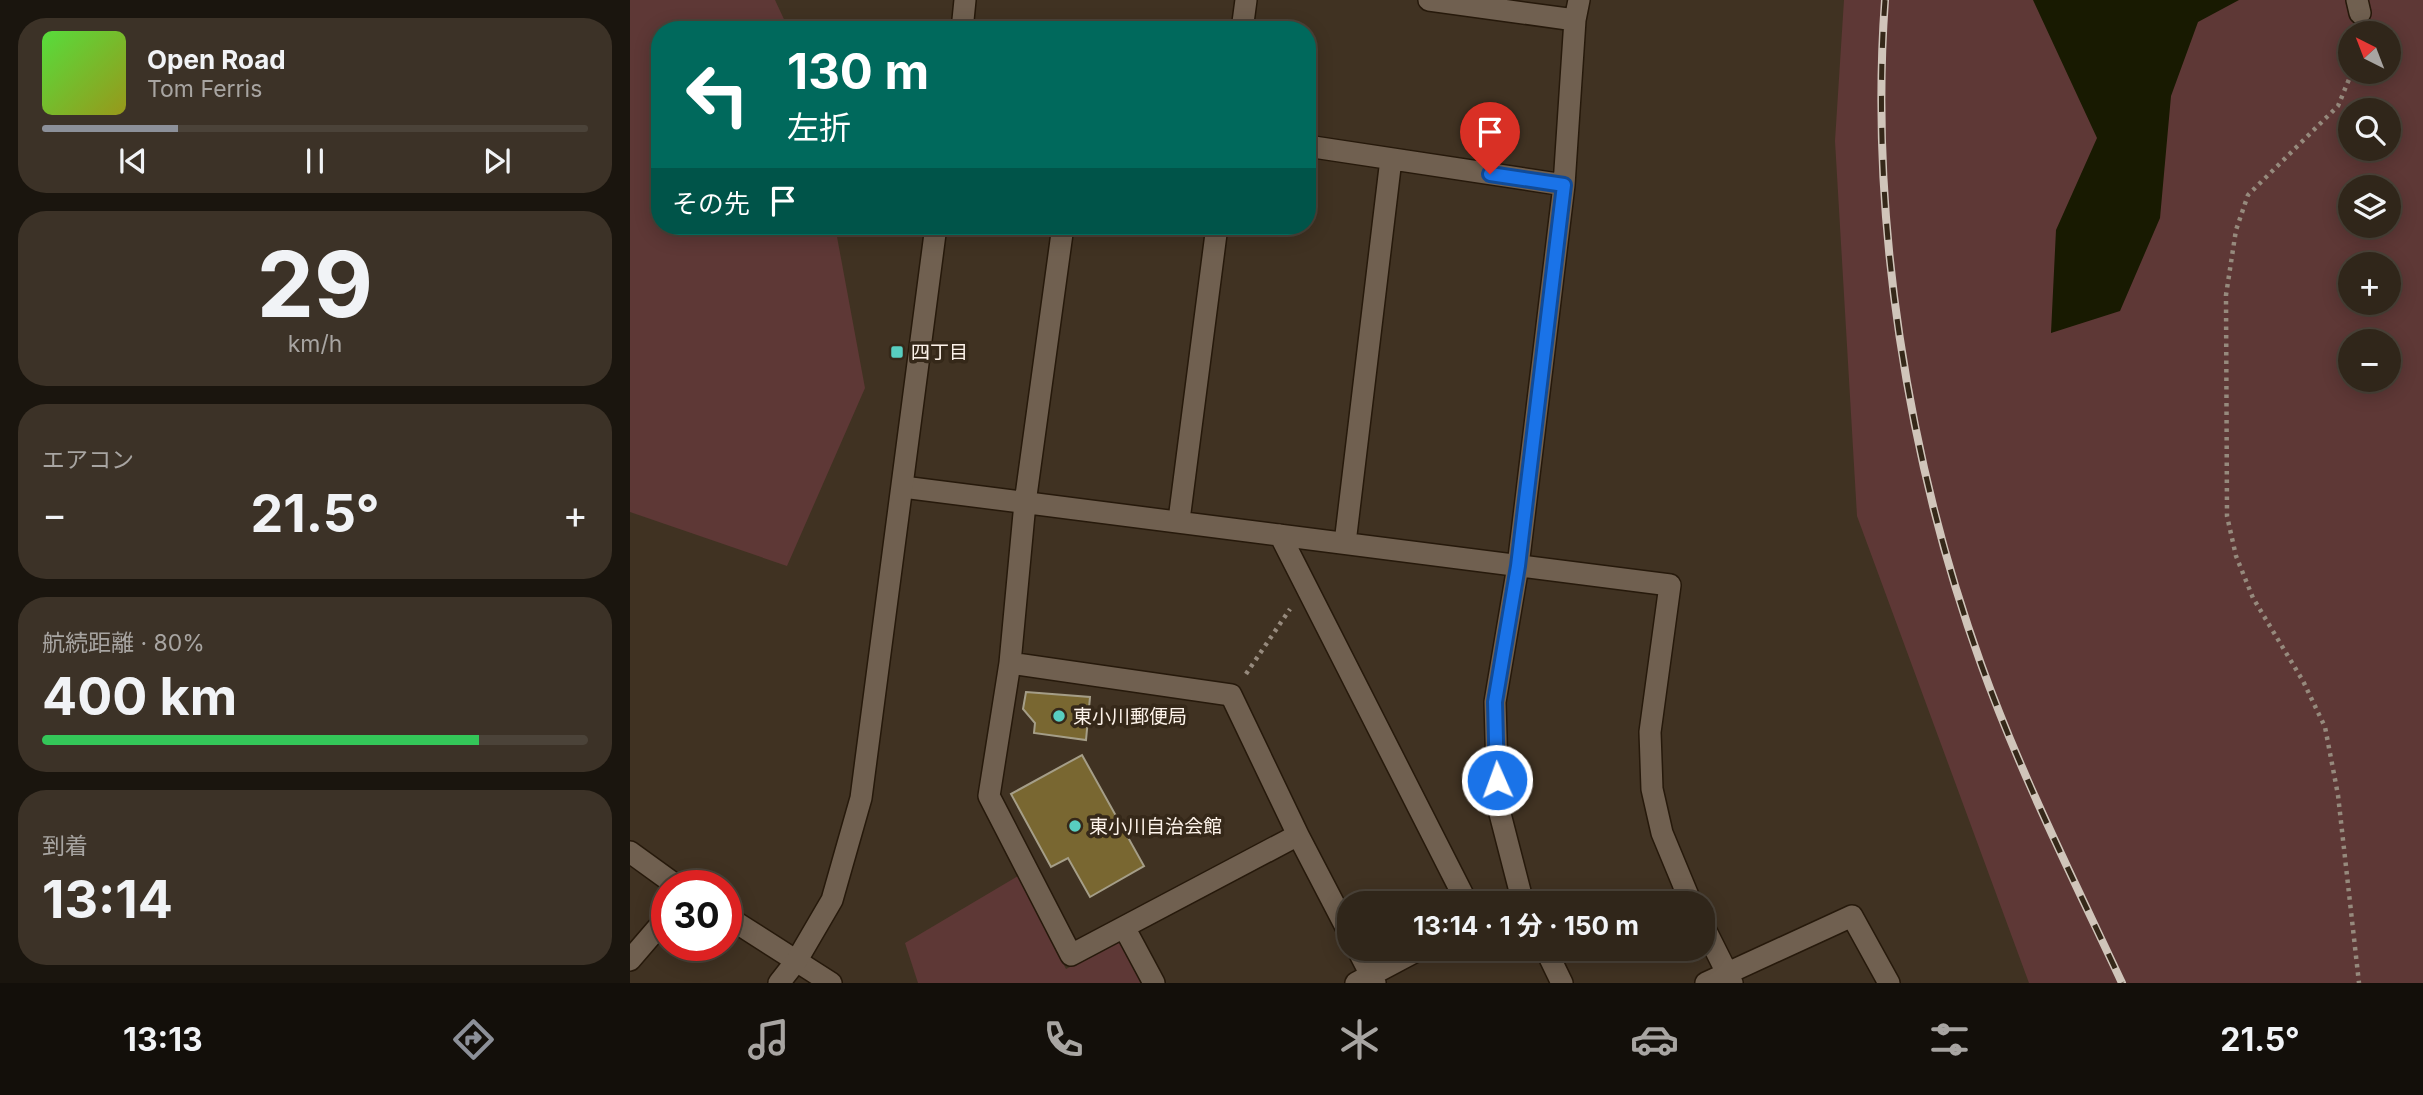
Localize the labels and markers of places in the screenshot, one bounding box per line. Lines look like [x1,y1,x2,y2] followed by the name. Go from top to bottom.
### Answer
[1460,102,1520,174] pin
[911,341,968,364] place label: 四丁目
[889,344,905,360] marker: 四丁目
[1073,705,1187,728] place label: 東小川郵便局
[1051,708,1067,724] marker: 東小川郵便局
[1089,815,1222,838] place label: 東小川自治会館
[1067,818,1083,834] marker: 東小川自治会館

